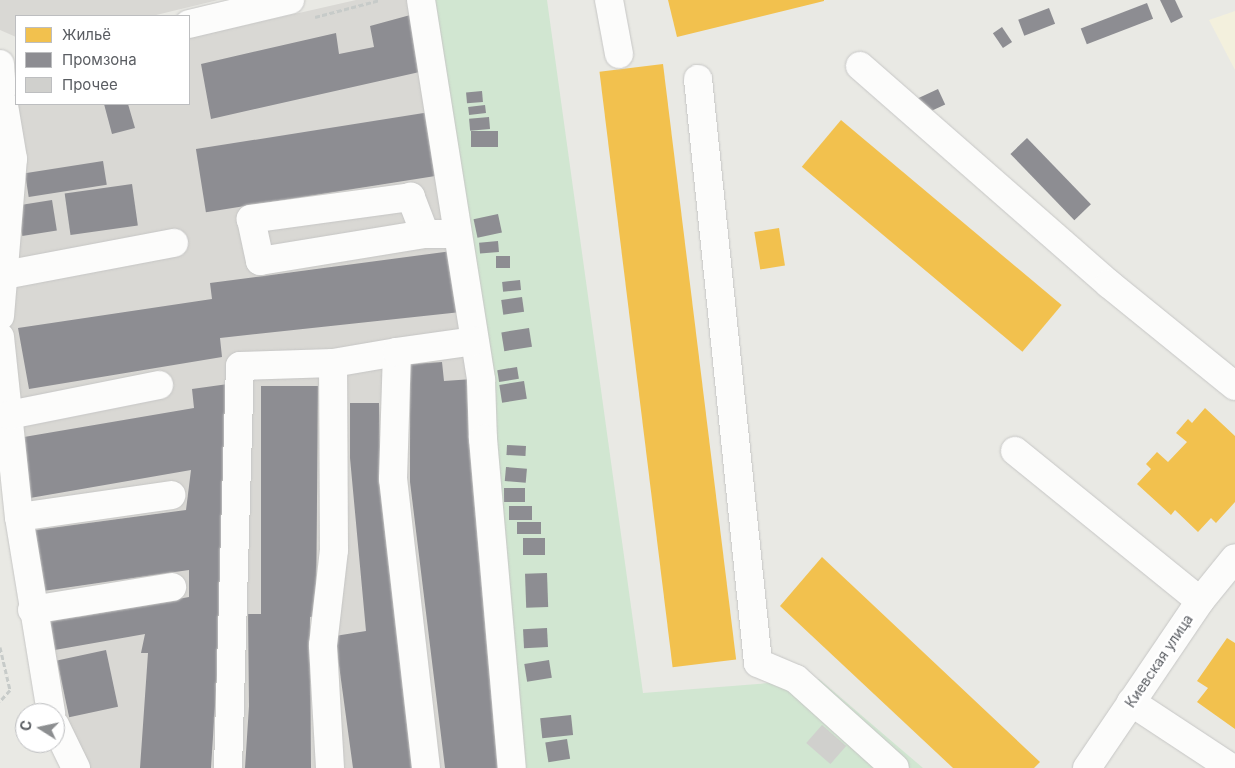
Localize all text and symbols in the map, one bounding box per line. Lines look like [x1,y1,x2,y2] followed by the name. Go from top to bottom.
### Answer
[15,15,190,105] legend
[62,25,111,44] text: Жильё
[62,50,137,69] text: Промзона
[62,75,118,94] text: Прочее
[1122,611,1196,711] street label: Киевская улица
[15,703,65,753] north arrow
[16,719,35,732] text: С

